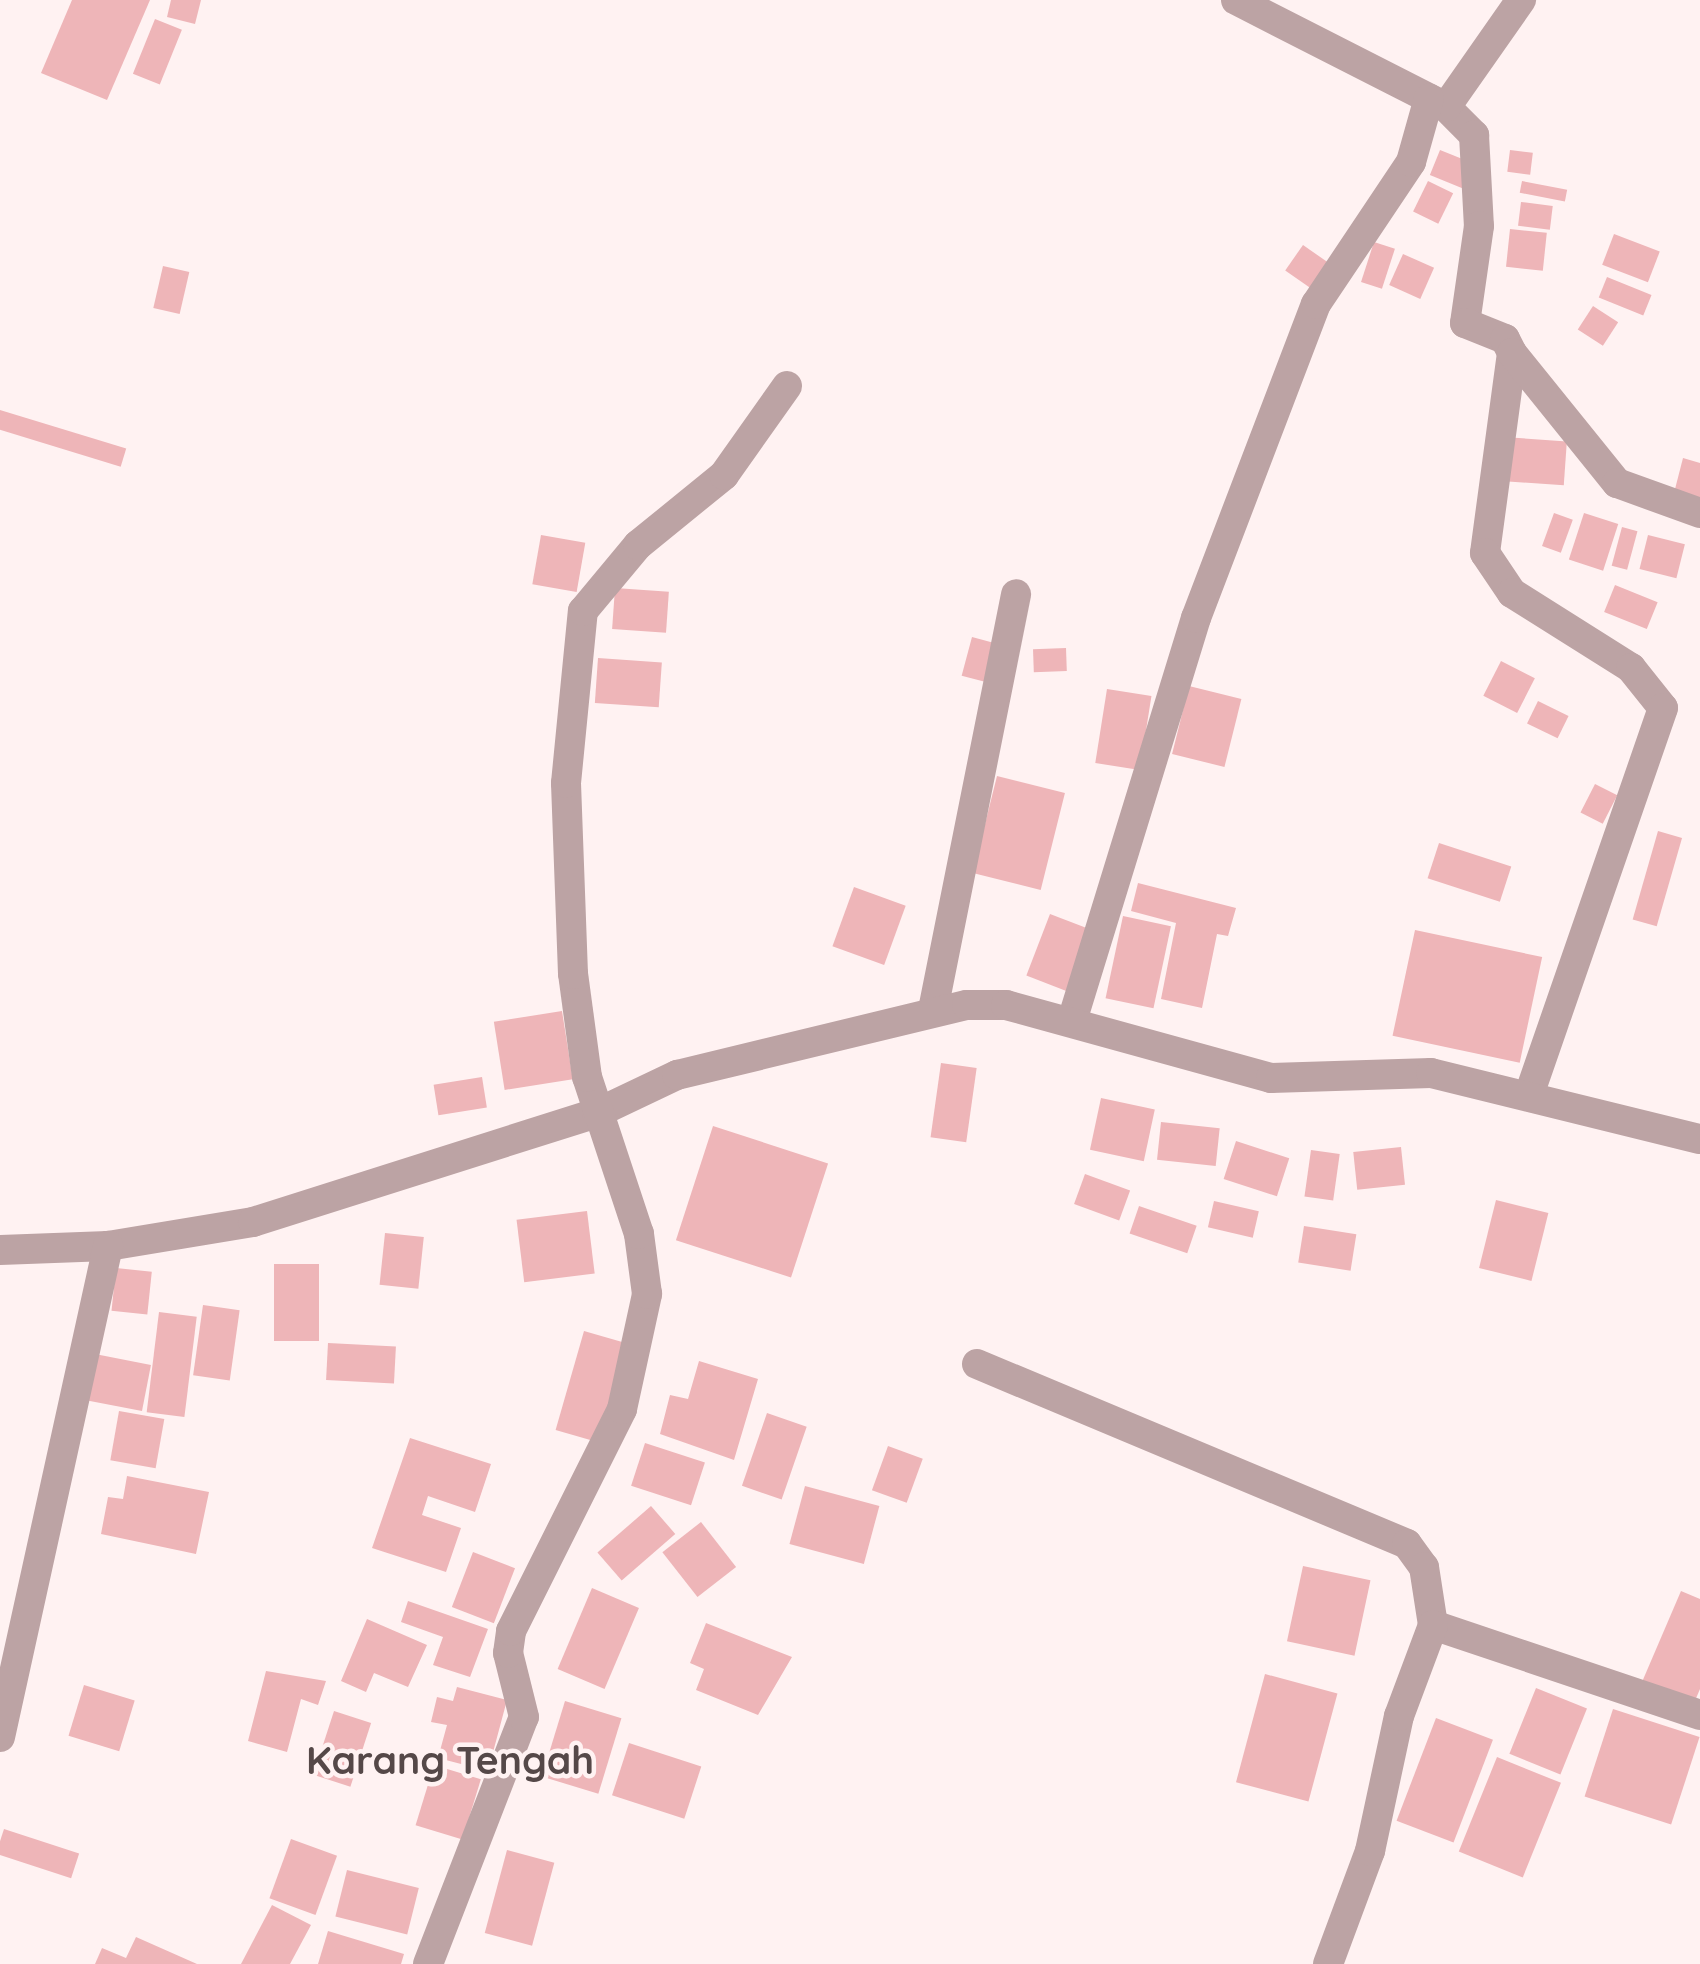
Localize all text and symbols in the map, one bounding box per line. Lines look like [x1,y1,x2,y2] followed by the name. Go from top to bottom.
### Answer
[306,1737,594,1783] district label: Karang Tengah

